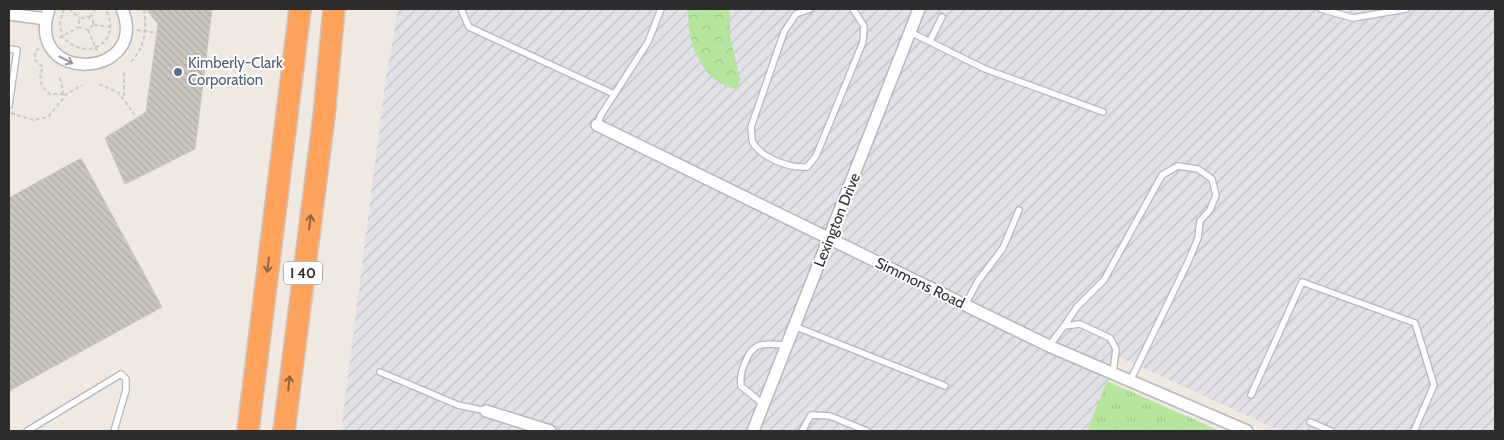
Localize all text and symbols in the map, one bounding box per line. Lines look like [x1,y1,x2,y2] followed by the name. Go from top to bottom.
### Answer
[188,54,283,89] place label: Kimberly-Clark Corporation
[59,55,73,65] one-way arrow
[172,66,184,78] marker: Kimberly-Clark Corporation
[810,170,864,270] street label: Lexington Drive
[305,214,315,230] one-way arrow
[872,254,968,312] street label: Simmons Road
[263,256,273,272] one-way arrow
[284,262,322,284] road number: I 40
[284,375,294,391] one-way arrow

